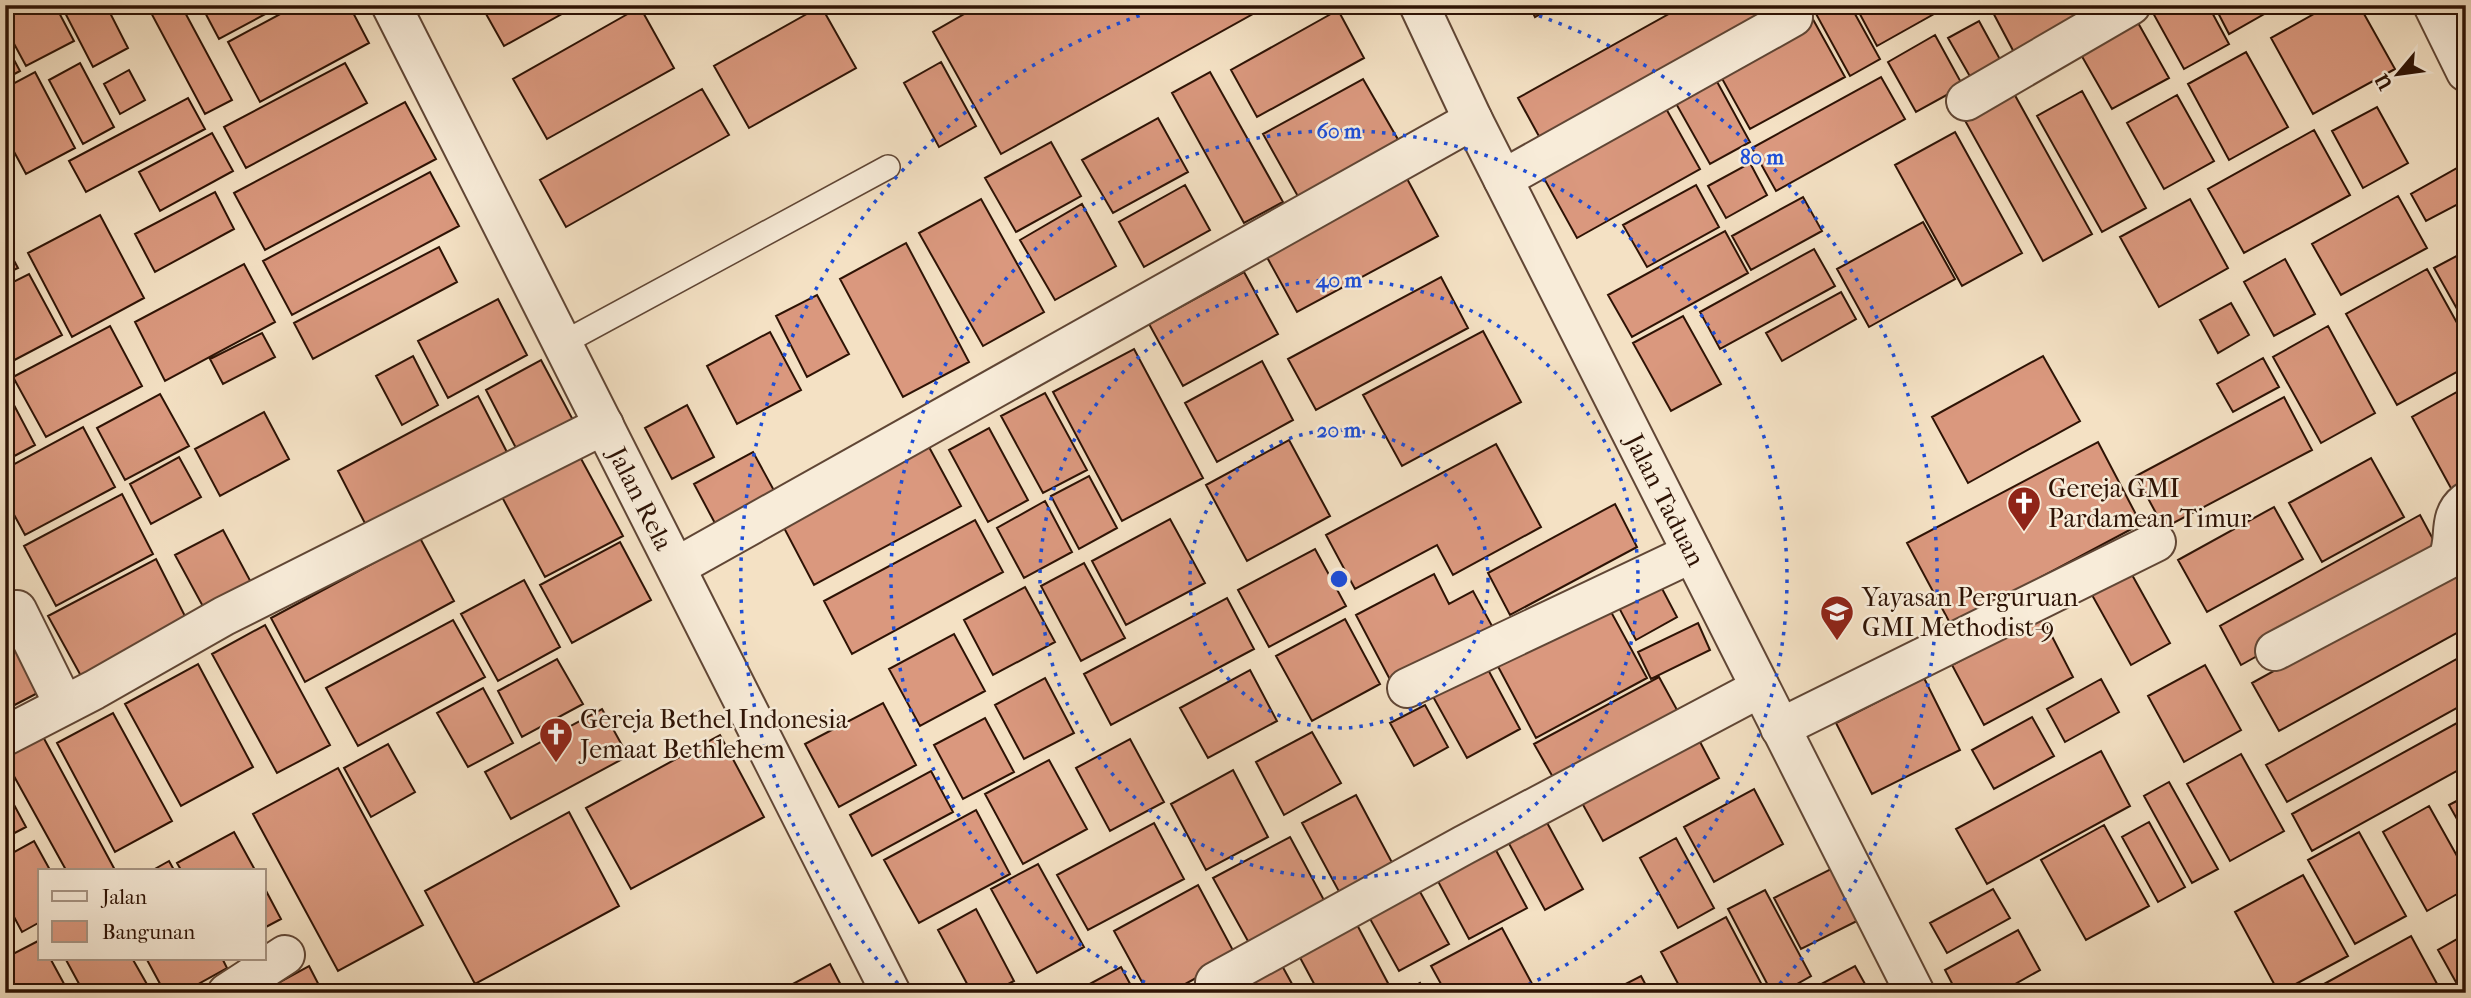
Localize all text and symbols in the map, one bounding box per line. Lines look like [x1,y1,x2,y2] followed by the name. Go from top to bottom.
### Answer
[2362,38,2432,108] north arrow
[2371,70,2398,94] text: U
[1317,119,1362,143] text: 60 m
[1740,145,1785,169] text: 80 m
[1315,268,1363,293] text: 40 m
[1317,418,1362,442] text: 20 m
[1618,427,1711,572] street label: Jalan Taduan
[600,440,680,556] street label: Jalan Rela
[2048,473,2251,534] place label: Gereja GMI Pardamean Timur
[2005,484,2043,533] church icon: Gereja GMI Pardamean Timur
[1327,567,1351,591] centre of rings
[1861,582,2078,643] place label: Yayasan Perguruan GMI Methodist-9
[1818,593,1856,642] school or university icon: Yayasan Perguruan GMI Methodist-9
[578,704,849,765] place label: Gereja Bethel Indonesia Jemaat Bethlehem
[537,715,575,764] church icon: Gereja Bethel Indonesia Jemaat Bethlehem
[38,869,266,960] legend
[100,885,147,909] text: Jalan
[102,920,195,944] text: Bangunan

